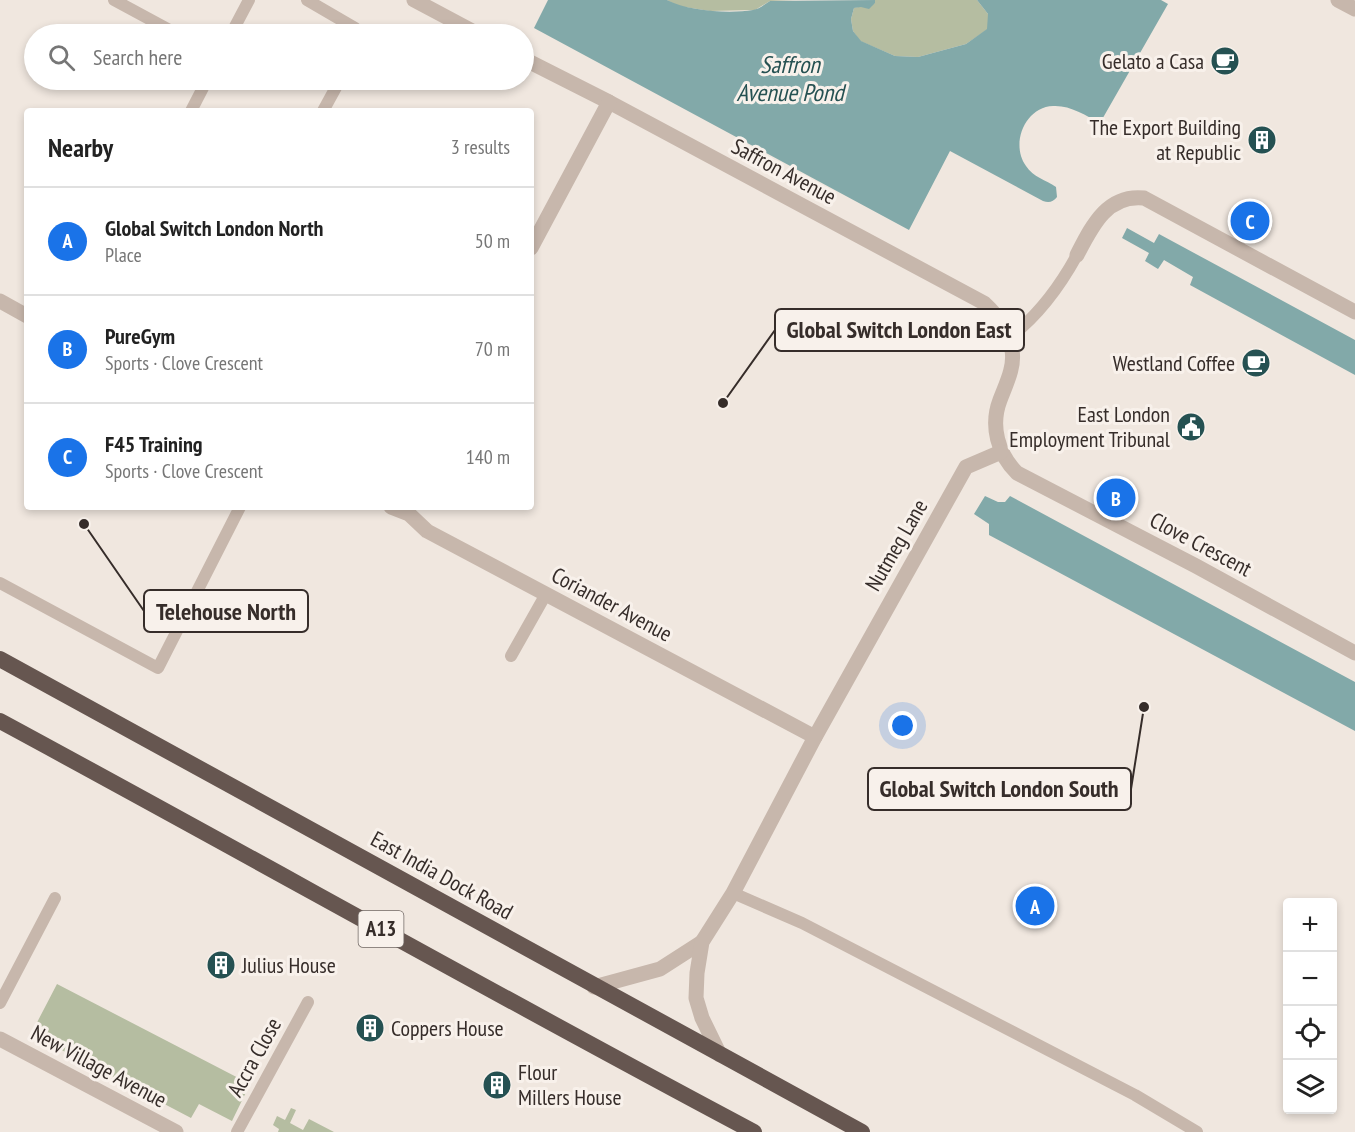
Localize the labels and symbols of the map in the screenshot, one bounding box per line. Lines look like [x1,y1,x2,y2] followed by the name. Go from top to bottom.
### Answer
[1209,45,1241,77] cafe icon: Gelato a Casa
[1102,47,1204,75] place label: Gelato a Casa
[736,49,847,108] water label: Saffron Avenue Pond
[1090,113,1241,166] place label: The Export Building at Republic
[1246,124,1278,156] building icon: The Export Building at Republic
[727,132,841,210] street label: Saffron Avenue
[1230,198,1270,244] pin: C
[775,309,1024,351] callout: Global Switch London East
[787,314,1011,345] text: Global Switch London East
[1240,347,1272,379] cafe icon: Westland Coffee
[1113,349,1235,377] place label: Westland Coffee
[1009,400,1171,453] place label: East London Employment Tribunal
[1175,411,1207,443] public building icon: East London Employment Tribunal
[1096,476,1136,520] pin: B
[859,494,933,596] street label: Nutmeg Lane
[1145,505,1257,583] street label: Clove Crescent
[547,561,677,647] street label: Coriander Avenue
[144,590,308,632] callout: Telehouse North
[156,596,296,627] text: Telehouse North
[888,711,917,740] your location
[868,768,1131,810] callout: Global Switch London South
[880,773,1118,804] text: Global Switch London South
[366,824,518,926] street label: East India Dock Road
[1016,884,1054,928] pin: A
[358,911,404,947] road number: A13
[205,949,237,981] building icon: Julius House
[241,951,336,979] place label: Julius House
[354,1012,386,1044] building icon: Coppers House
[221,1013,287,1101] street label: Accra Close
[391,1014,504,1042] place label: Coppers House
[26,1018,172,1114] street label: New Village Avenue
[518,1058,622,1111] place label: Flour Millers House
[481,1069,513,1101] building icon: Flour Millers House

